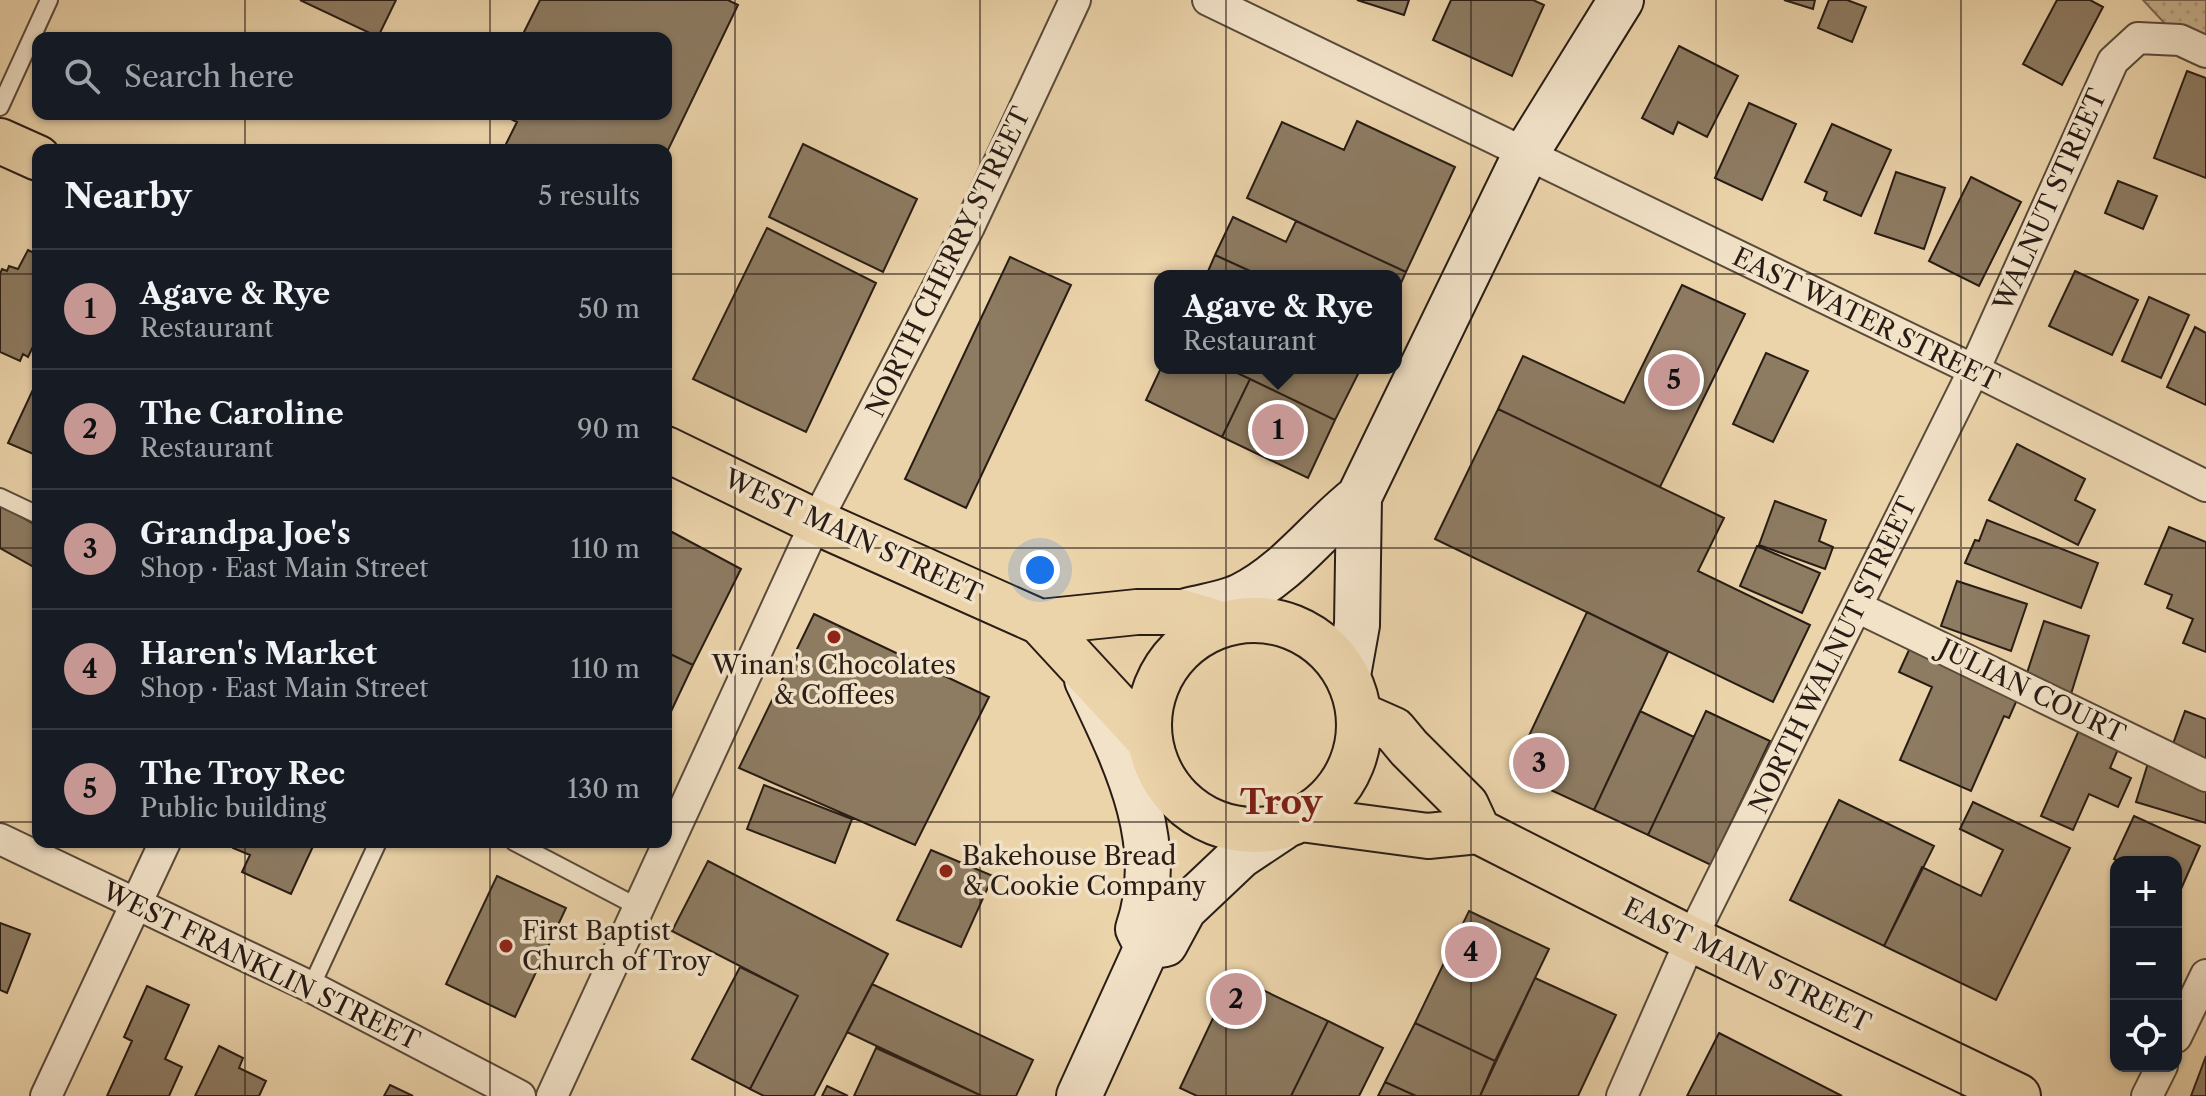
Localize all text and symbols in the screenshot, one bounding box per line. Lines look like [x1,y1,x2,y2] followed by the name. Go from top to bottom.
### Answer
[32,32,672,120] search box
[60,54,104,98] icon: search
[124,58,294,95] text: Search here
[1986,84,2114,317] street label: WALNUT STREET
[859,101,1037,422] street label: NORTH CHERRY STREET
[64,175,192,217] text: Nearby
[538,180,640,212] text: 5 results
[1727,240,2005,398] street label: EAST WATER STREET
[1154,270,1402,374] popup
[140,275,330,312] text: Agave & Rye
[1183,288,1373,325] text: Agave & Rye
[84,293,96,325] text: 1
[578,293,640,325] text: 50 m
[140,312,274,344] text: Restaurant
[1183,325,1316,357] text: Restaurant
[1648,350,1700,410] pin: 5
[140,395,344,432] text: The Caroline
[1252,400,1304,460] pin: 1
[82,413,98,445] text: 2
[577,413,640,445] text: 90 m
[140,432,274,464] text: Restaurant
[718,462,987,610] street label: WEST MAIN STREET
[1742,491,1924,819] street label: NORTH WALNUT STREET
[140,515,351,552] text: Grandpa Joe's
[83,533,97,565] text: 3
[571,533,640,565] text: 110 m
[1020,550,1060,590] your location
[140,552,428,584] text: Shop · East Main Street
[825,628,843,646] marker: Winan's Chocolates & Coffees
[1930,630,2131,750] street label: JULIAN COURT
[140,635,377,672] text: Haren's Market
[711,649,956,711] place label: Winan's Chocolates & Coffees
[82,653,98,685] text: 4
[571,653,640,685] text: 110 m
[140,672,428,704] text: Shop · East Main Street
[1513,733,1565,793] pin: 3
[140,755,345,792] text: The Troy Rec
[83,773,97,805] text: 5
[567,773,640,805] text: 130 m
[1240,781,1323,823] district label: Troy
[140,792,326,824] text: Public building
[962,840,1207,902] place label: Bakehouse Bread & Cookie Company
[2110,856,2182,1072] map controls
[2110,856,2182,928] button: +
[937,862,955,880] marker: Bakehouse Bread & Cookie Company
[96,875,425,1057] street label: WEST FRANKLIN STREET
[1618,891,1877,1039] street label: EAST MAIN STREET
[522,915,712,977] place label: First Baptist Church of Troy
[1445,922,1497,982] pin: 4
[2110,928,2182,1000] button: −
[497,937,515,955] marker: First Baptist Church of Troy
[1210,969,1262,1029] pin: 2
[2110,1000,2182,1072] button: locate

